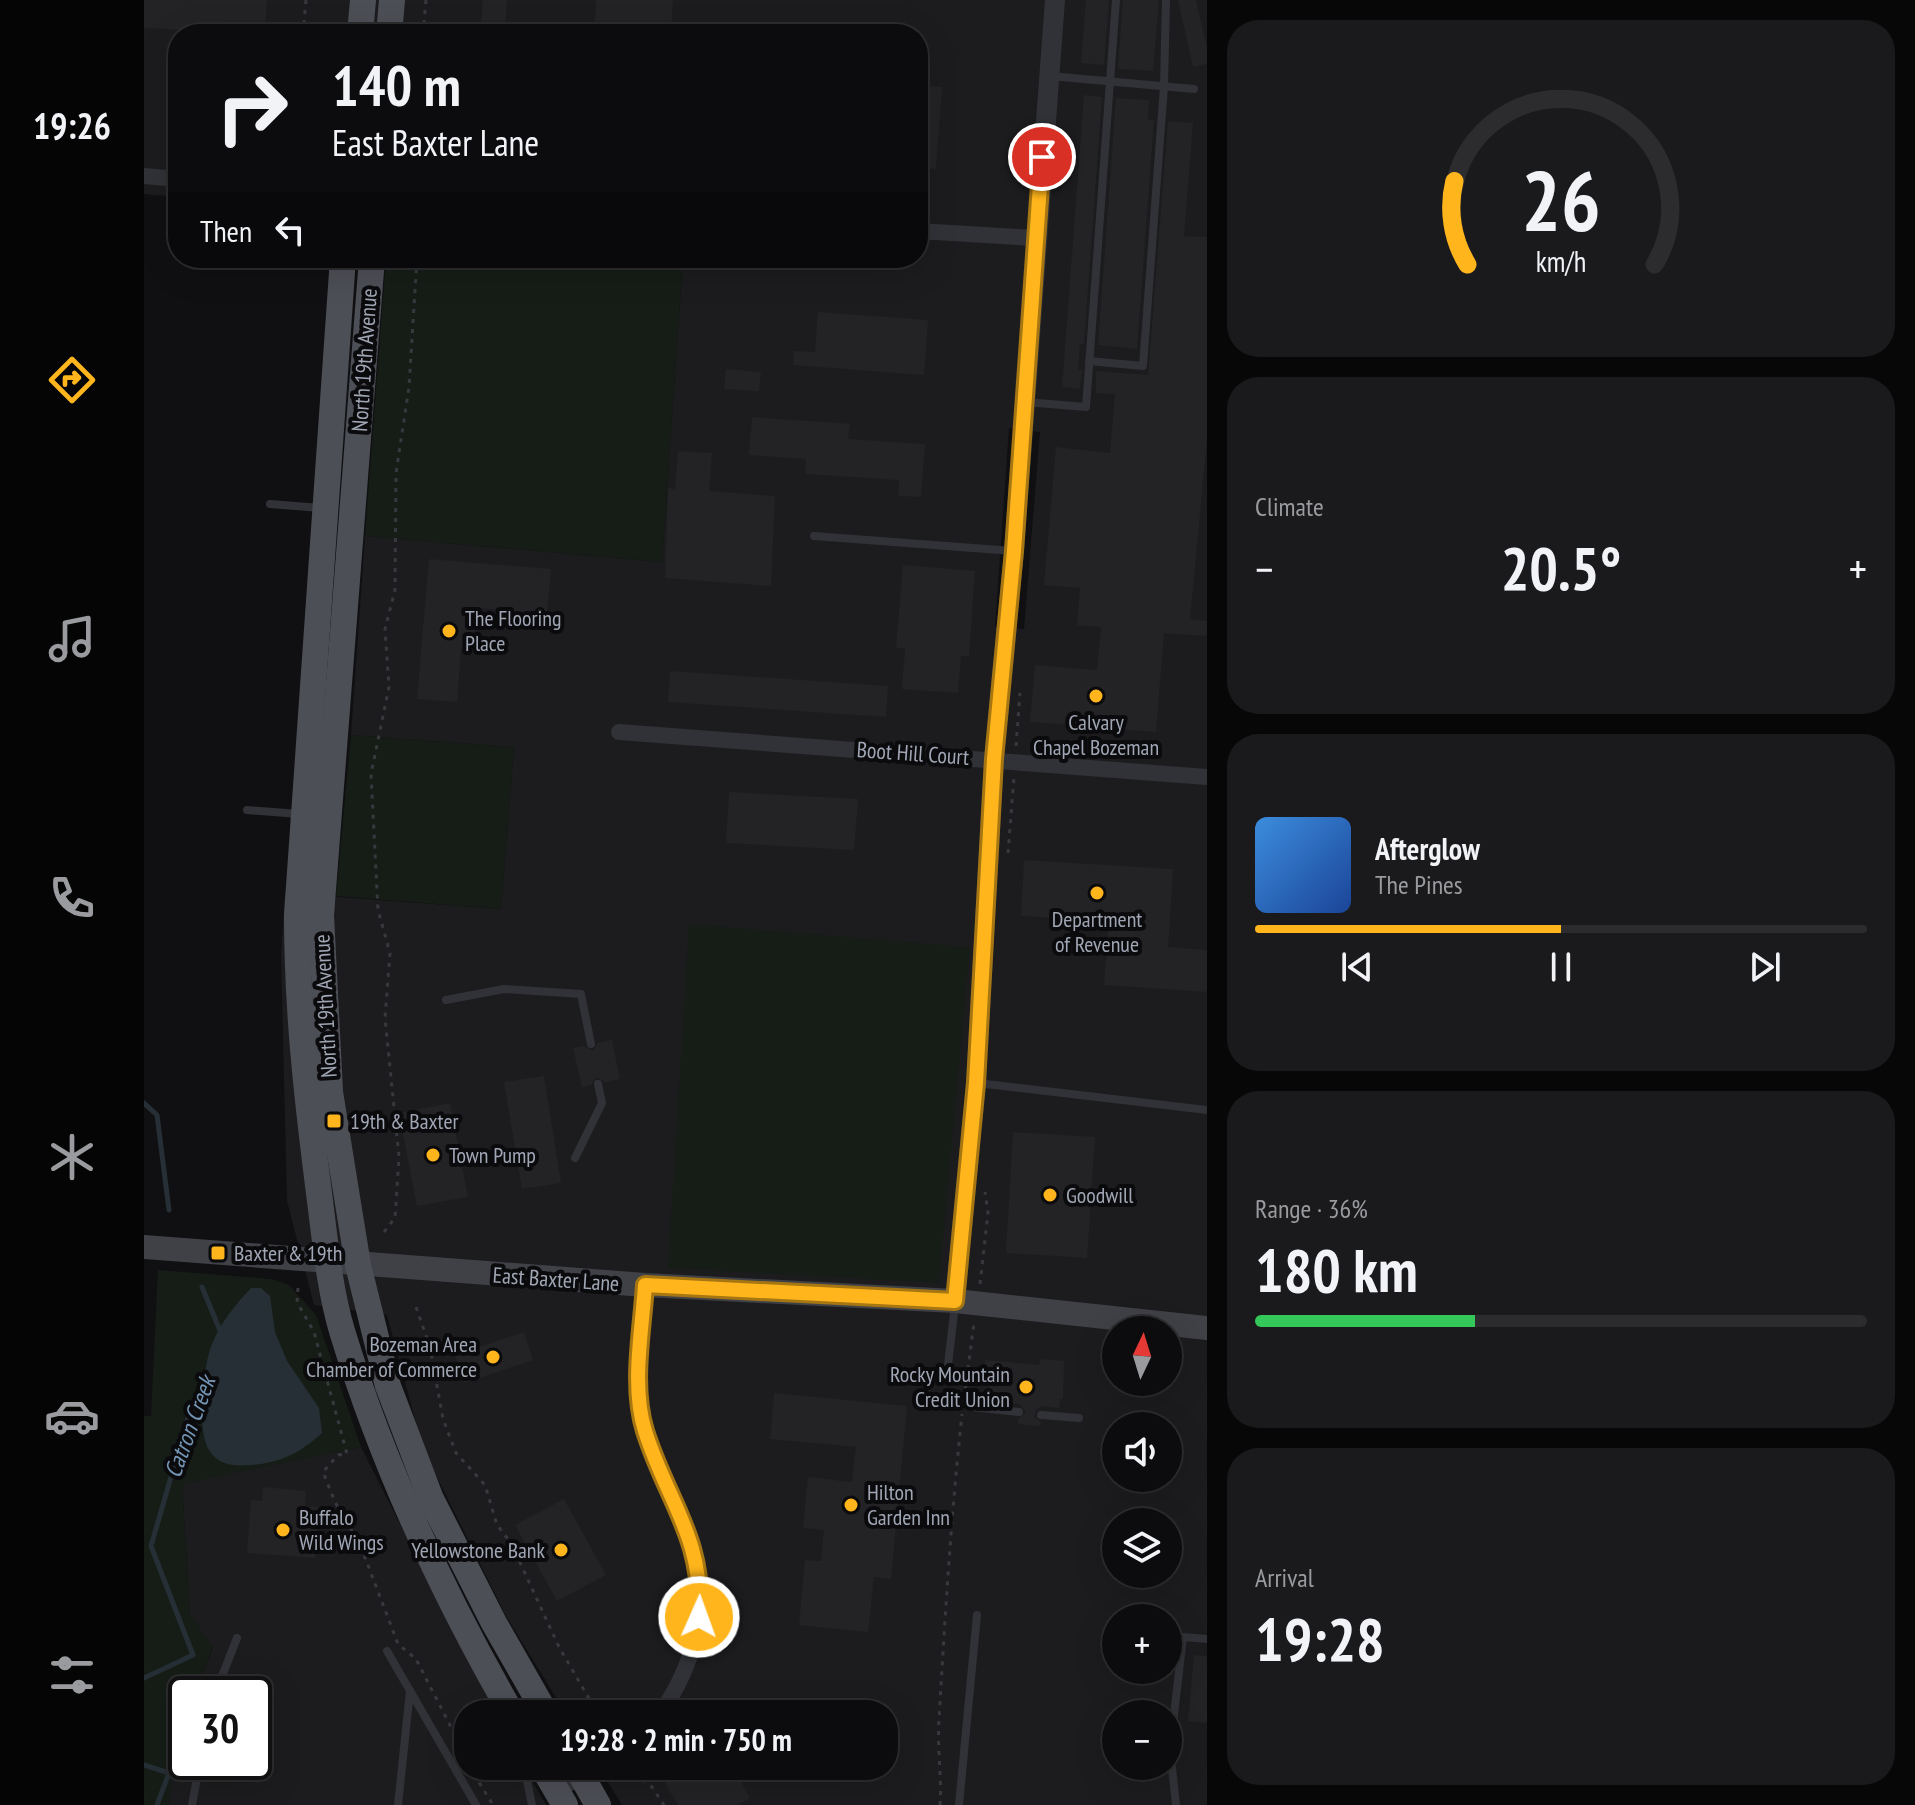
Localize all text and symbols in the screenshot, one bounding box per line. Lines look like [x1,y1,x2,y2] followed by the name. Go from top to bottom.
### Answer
[332,49,461,121] text: 140 m
[200,56,304,160] icon: right
[33,102,111,149] text: 19:26
[332,119,539,166] text: East Baxter Lane
[1008,123,1076,191] pin
[1020,135,1064,179] icon: arrive
[1521,145,1601,253] text: 26
[268,208,312,252] icon: left
[200,211,252,250] text: Then
[1536,243,1586,280] text: km/h
[345,287,383,433] street label: North 19th Avenue
[44,352,100,408] icon: directions
[1255,490,1324,523] text: Climate
[1501,529,1621,607] text: 20.5°
[1255,540,1273,597] text: −
[1849,540,1867,597] text: +
[465,604,561,657] place label: The Flooring Place
[44,611,100,667] icon: music
[440,622,458,640] marker: The Flooring Place
[1087,687,1105,705] marker: Calvary Chapel Bozeman
[1033,708,1159,761] place label: Calvary Chapel Bozeman
[856,735,970,771] street label: Boot Hill Court
[1375,829,1480,868] text: Afterglow
[1375,868,1463,901] text: The Pines
[44,870,100,926] icon: phone
[1088,884,1106,902] marker: Department of Revenue
[1052,905,1142,958] place label: Department of Revenue
[307,934,343,1078] street label: North 19th Avenue
[1335,945,1379,989] icon: previous
[1539,945,1583,989] icon: pause
[1743,945,1787,989] icon: next
[350,1107,459,1135] place label: 19th & Baxter
[325,1112,343,1130] marker: 19th & Baxter
[44,1129,100,1185] icon: climate
[449,1141,536,1169] place label: Town Pump
[424,1146,442,1164] marker: Town Pump
[1066,1181,1134,1209] place label: Goodwill
[1041,1186,1059,1204] marker: Goodwill
[1255,1192,1368,1225] text: Range · 36%
[1255,1231,1418,1309] text: 180 km
[234,1239,343,1267] place label: Baxter & 19th
[209,1244,227,1262] marker: Baxter & 19th
[492,1261,620,1297] street label: East Baxter Lane
[1102,1316,1182,1396] north arrow
[1102,1316,1182,1780] map controls
[306,1330,477,1383] place label: Bozeman Area Chamber of Commerce
[484,1348,502,1366] marker: Bozeman Area Chamber of Commerce
[890,1360,1010,1413] place label: Rocky Mountain Credit Union
[157,1369,223,1482] water label: Catron Creek
[1017,1378,1035,1396] marker: Rocky Mountain Credit Union
[44,1388,100,1444] icon: car
[1102,1412,1182,1492] button: sound
[867,1478,950,1531] place label: Hilton Garden Inn
[842,1496,860,1514] marker: Hilton Garden Inn
[299,1503,384,1556] place label: Buffalo Wild Wings
[1102,1508,1182,1588] button: layers
[274,1521,292,1539] marker: Buffalo Wild Wings
[411,1536,545,1564] place label: Yellowstone Bank
[552,1541,570,1559] marker: Yellowstone Bank
[1255,1561,1314,1594] text: Arrival
[657,1575,741,1659] position arrow
[1255,1600,1385,1678] text: 19:28
[1102,1604,1182,1684] button: +
[44,1647,100,1703] icon: filters
[168,1676,272,1780] speed limit sign: 30
[1102,1700,1182,1780] button: −
[560,1720,792,1759] text: 19:28 · 2 min · 750 m

